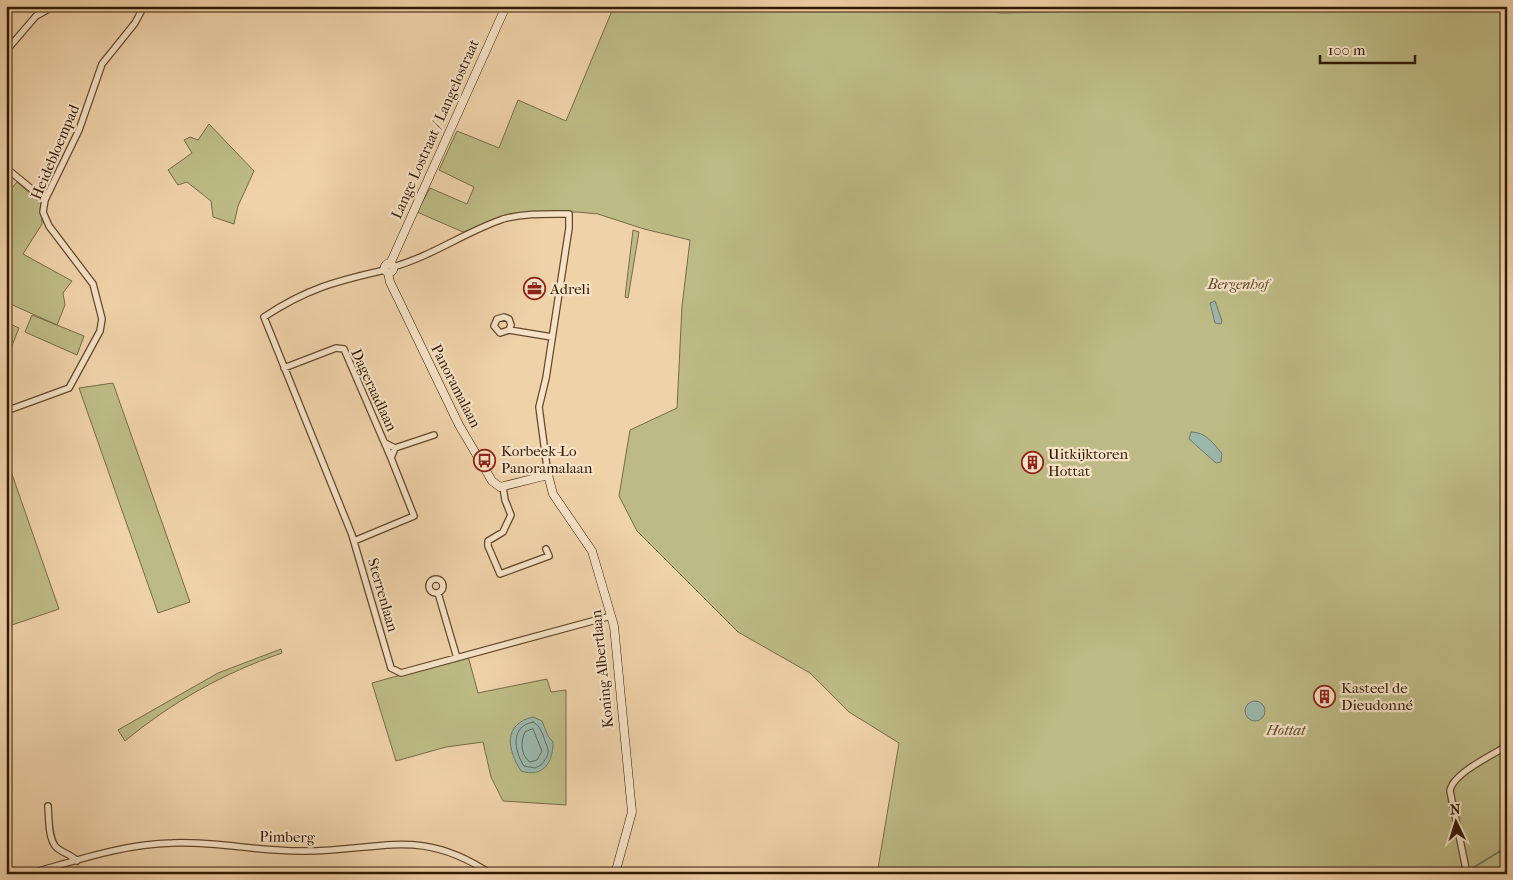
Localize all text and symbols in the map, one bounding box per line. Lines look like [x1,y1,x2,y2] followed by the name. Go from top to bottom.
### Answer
[1320,32,1416,64] scale bar
[387,36,483,222] street label: Lange Lostraat / Langelostraat
[1328,41,1366,59] text: 100 m
[27,101,83,202] street label: Heidebloempad
[1206,275,1272,293] park label: Bergenhof
[522,277,546,301] office icon: Adreli
[549,280,591,298] place label: Adreli
[427,341,485,431] street label: Panoramalaan
[347,346,401,434] street label: Dageraadlaan
[501,442,593,477] place label: Korbeek-Lo Panoramalaan
[1048,445,1129,480] place label: Uitkijktoren Hottat
[473,448,497,472] bus stop icon: Korbeek-Lo Panoramalaan
[1020,451,1044,475] building icon: Uitkijktoren Hottat
[364,556,402,634] street label: Sterrenlaan
[587,609,617,729] street label: Koning Albertlaan
[1341,679,1414,714] place label: Kasteel de Dieudonné
[1313,685,1337,709] building icon: Kasteel de Dieudonné
[1265,721,1307,739] park label: Hottat
[1430,798,1480,848] north arrow
[1449,801,1461,818] text: N
[259,828,316,847] street label: Pimberg

